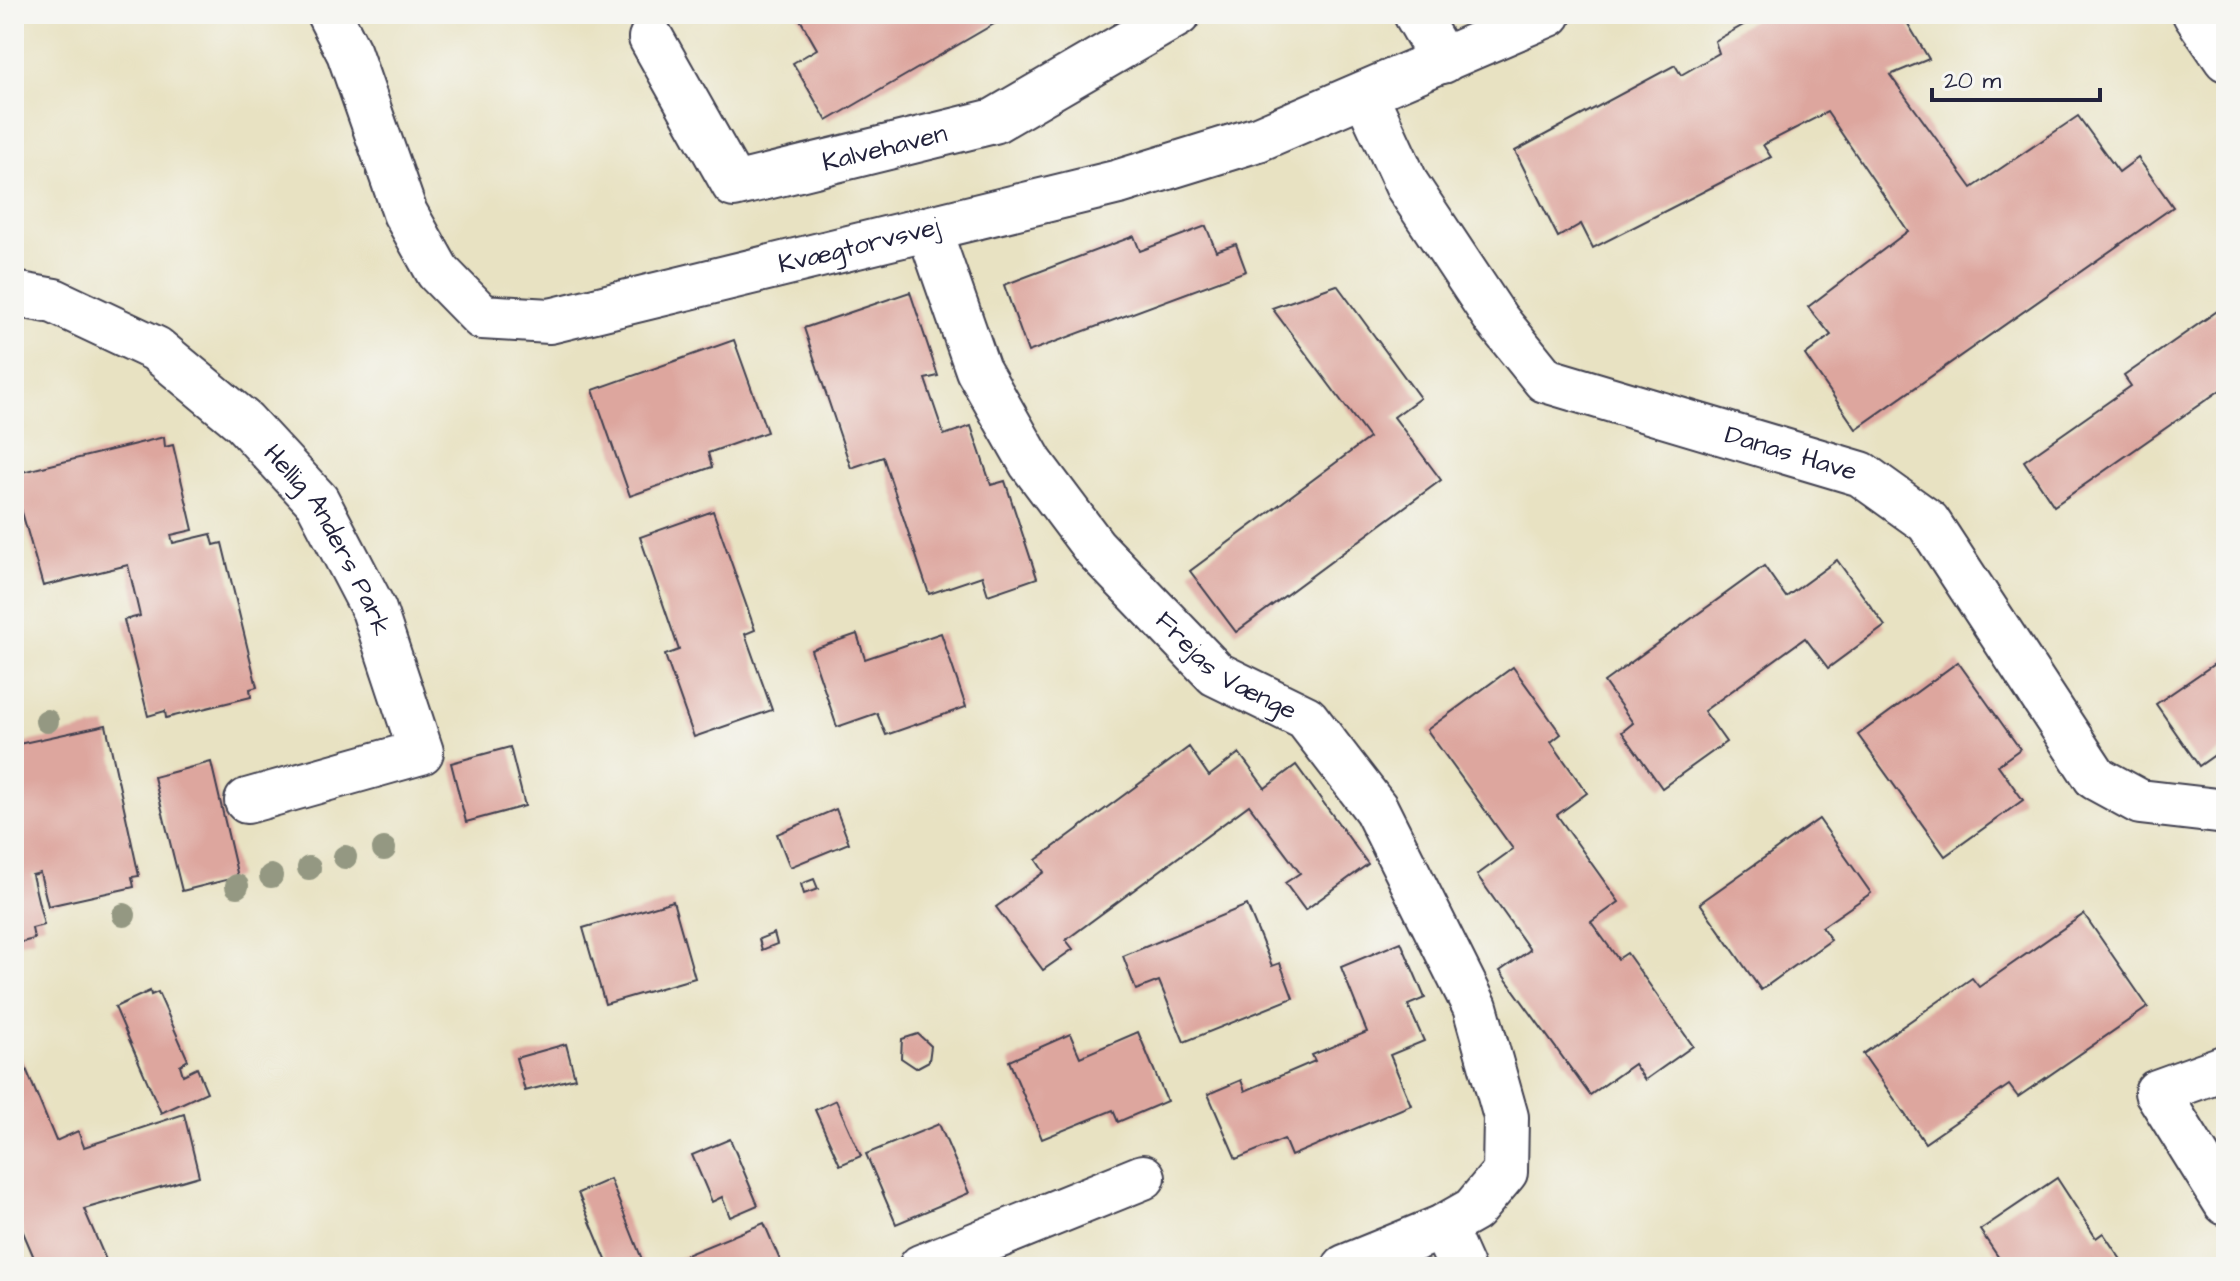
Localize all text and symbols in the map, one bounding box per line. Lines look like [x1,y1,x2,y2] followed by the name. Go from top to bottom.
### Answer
[1932,52,2100,102] scale bar
[1944,64,2001,98] text: 20 m
[819,115,951,181] street label: Kalvehaven
[775,208,944,283] street label: Kvægtorvsvej
[1721,416,1861,490] street label: Danas Have
[255,436,399,641] street label: Hellig Anders Park
[1147,603,1303,729] street label: Frejas Vænge

